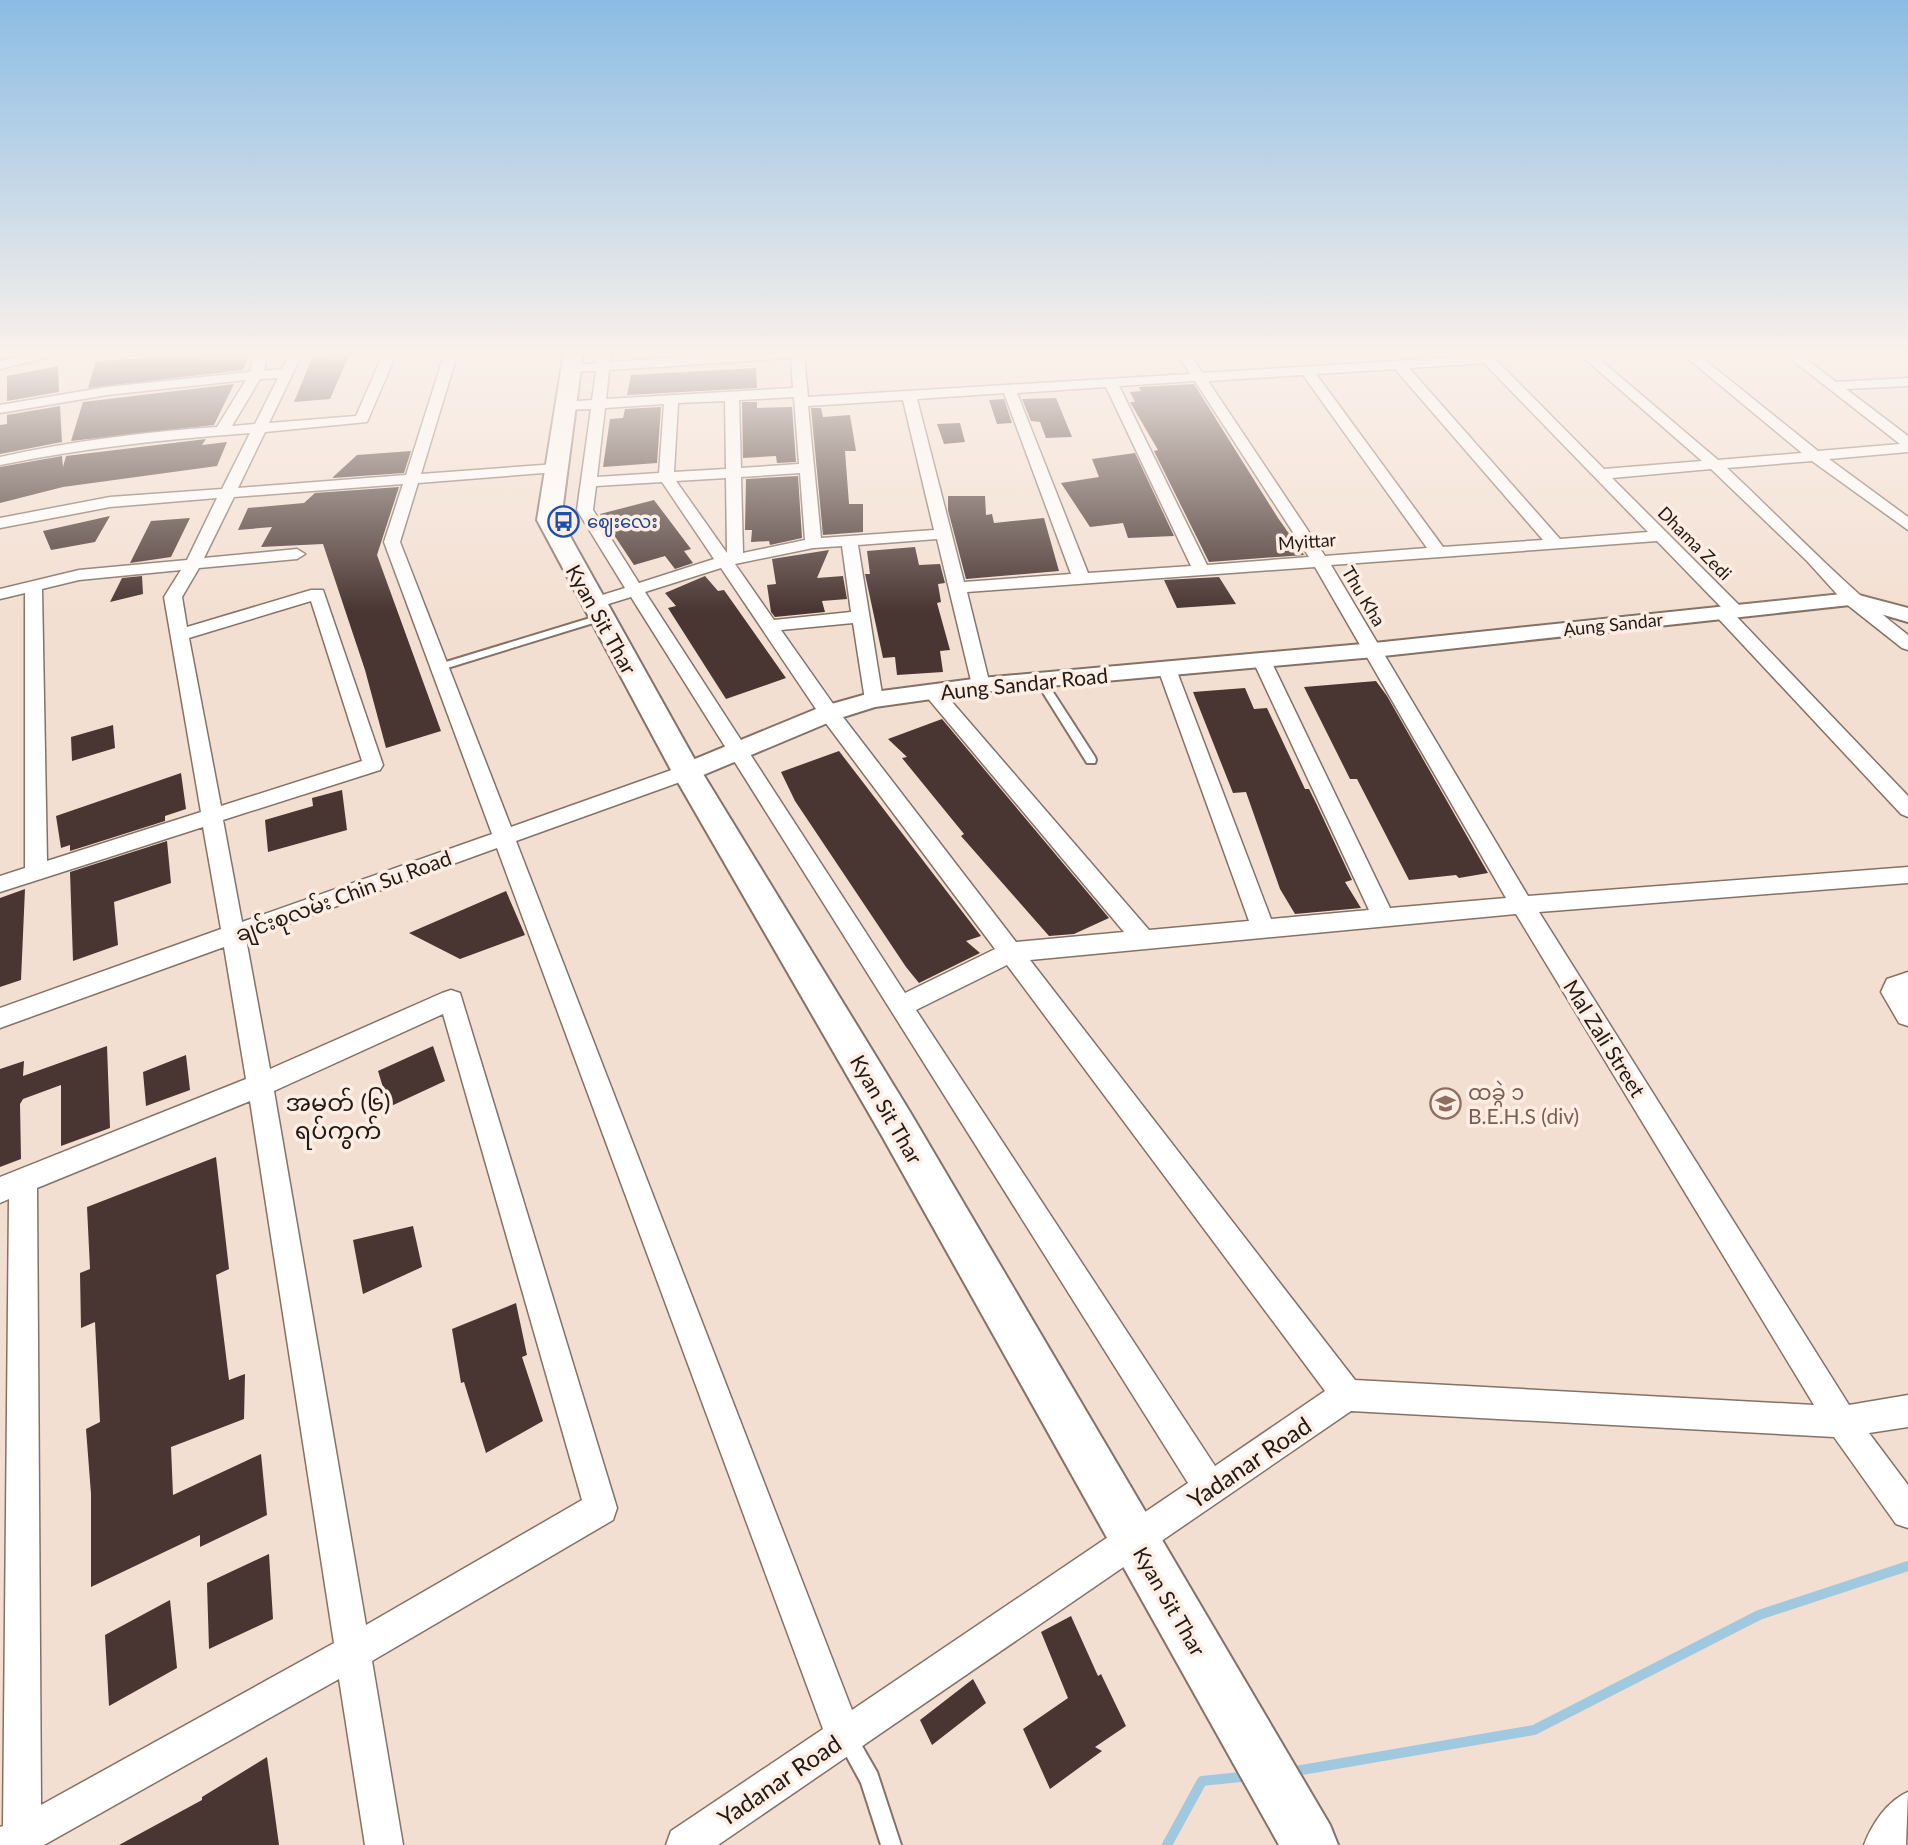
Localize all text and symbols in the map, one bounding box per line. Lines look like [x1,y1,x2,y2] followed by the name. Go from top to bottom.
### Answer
[1654,502,1736,584] street label: Dhama Zedi
[547,504,581,538] bus stop icon: ဈေးလေး
[587,510,658,537] place label: ဈေးလေး
[1277,528,1337,554] street label: Myittar
[562,560,643,679] street label: Kyan Sit Thar
[1338,562,1390,630] street label: Thu Kha
[1562,608,1664,640] street label: Aung Sandar
[939,662,1109,704] street label: Aung Sandar Road
[231,842,457,952] street label: ချင်းစုလမ်း Chin Su Road
[1559,975,1651,1102] street label: Mal Zali Street
[846,1050,928,1168] street label: Kyan Sit Thar
[1468,1079,1579,1128] place label: ထခွဲ ၁ B.E.H.S (div)
[1428,1086,1462,1120] school or university icon: ထခွဲ ၁ B.E.H.S (div)
[285,1087,391,1150] district label: အမှတ် (၆) ရပ်ကွက်
[1182,1410,1316,1514] street label: Yadanar Road
[1129,1542,1211,1660] street label: Kyan Sit Thar
[712,1728,846,1832] street label: Yadanar Road

